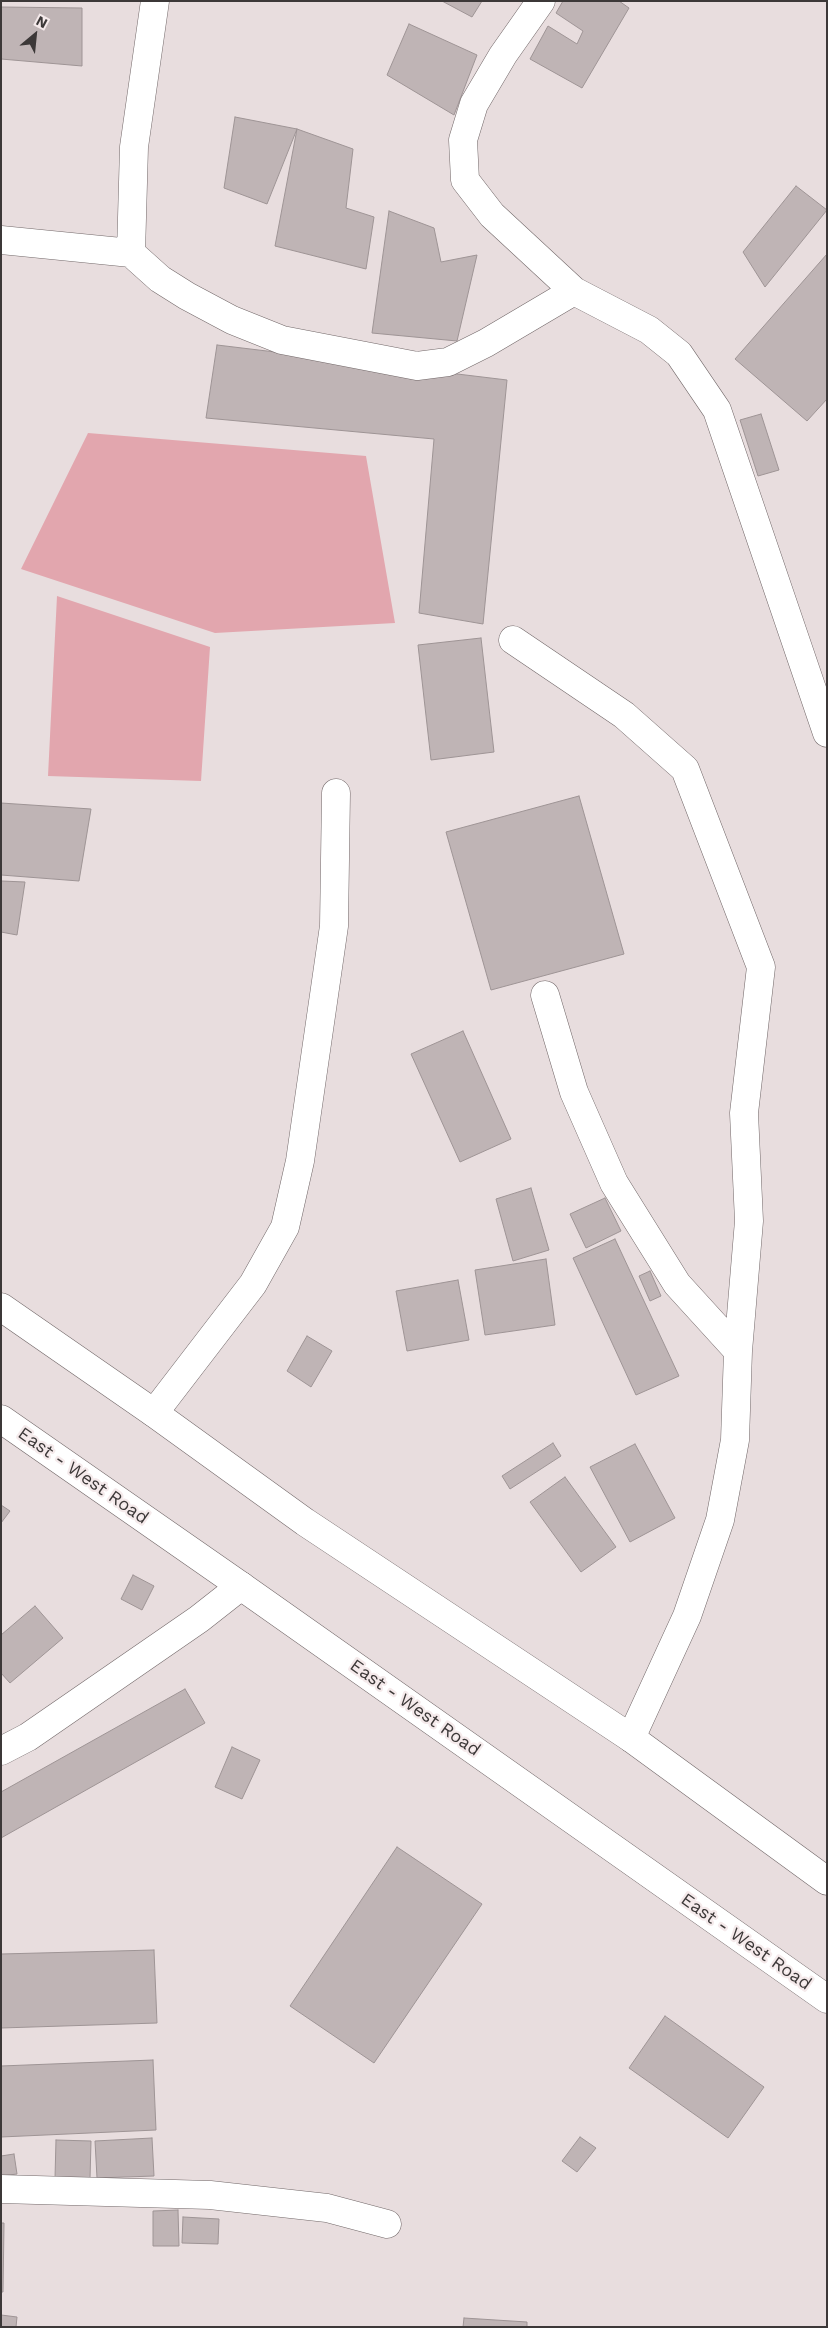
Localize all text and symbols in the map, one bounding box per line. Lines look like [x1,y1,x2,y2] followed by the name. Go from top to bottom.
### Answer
[10,10,60,60] north arrow
[34,12,50,31] text: N
[14,1423,152,1529] street label: East - West Road
[346,1655,484,1761] street label: East - West Road
[677,1889,815,1995] street label: East - West Road

